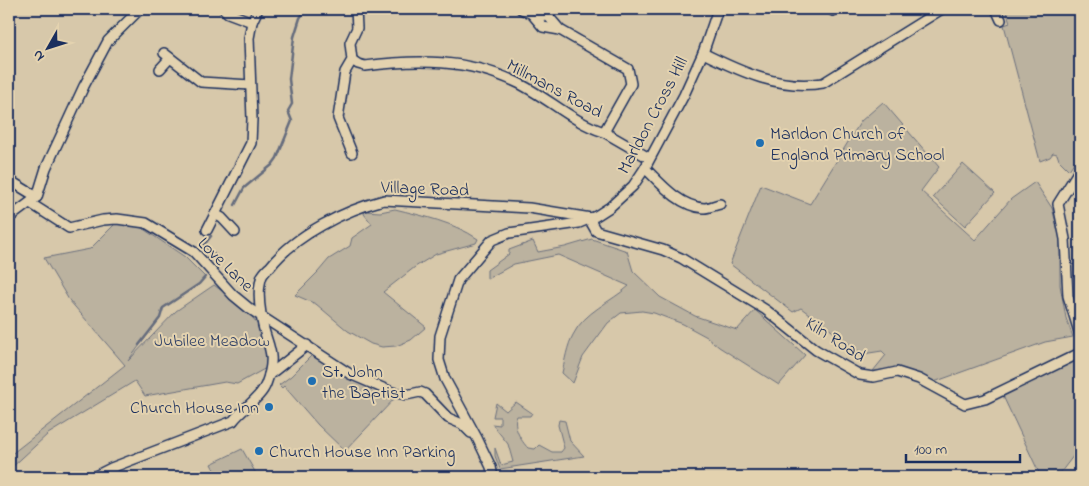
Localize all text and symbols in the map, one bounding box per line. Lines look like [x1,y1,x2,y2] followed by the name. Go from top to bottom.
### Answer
[22,22,72,72] north arrow
[28,45,50,66] text: N
[612,53,696,179] street label: Marldon Cross Hill
[501,54,607,126] street label: Millmans Road
[770,122,945,170] place label: Marldon Church of England Primary School
[754,137,766,149] marker: Marldon Church of England Primary School
[379,175,469,206] street label: Village Road
[191,232,259,300] street label: Love Lane
[800,311,870,370] street label: Kiln Road
[154,329,270,355] park label: Jubilee Meadow
[322,360,405,407] place label: St. John the Baptist
[306,375,318,387] marker: St. John the Baptist
[130,396,259,422] place label: Church House Inn
[263,401,275,413] marker: Church House Inn
[906,431,1020,463] scale bar
[914,439,947,461] text: 100 m
[269,440,455,467] place label: Church House Inn Parking
[253,445,265,457] marker: Church House Inn Parking

